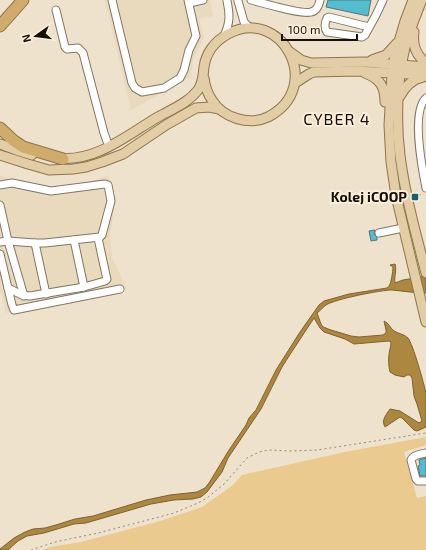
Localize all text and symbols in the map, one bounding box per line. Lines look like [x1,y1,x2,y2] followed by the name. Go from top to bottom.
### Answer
[16,16,56,56] north arrow
[282,16,357,42] scale bar
[288,22,320,36] text: 100 m
[19,33,33,44] text: N
[303,109,371,128] district label: CYBER 4
[331,188,407,205] place label: Kolej iCOOP
[410,192,420,202] marker: Kolej iCOOP

